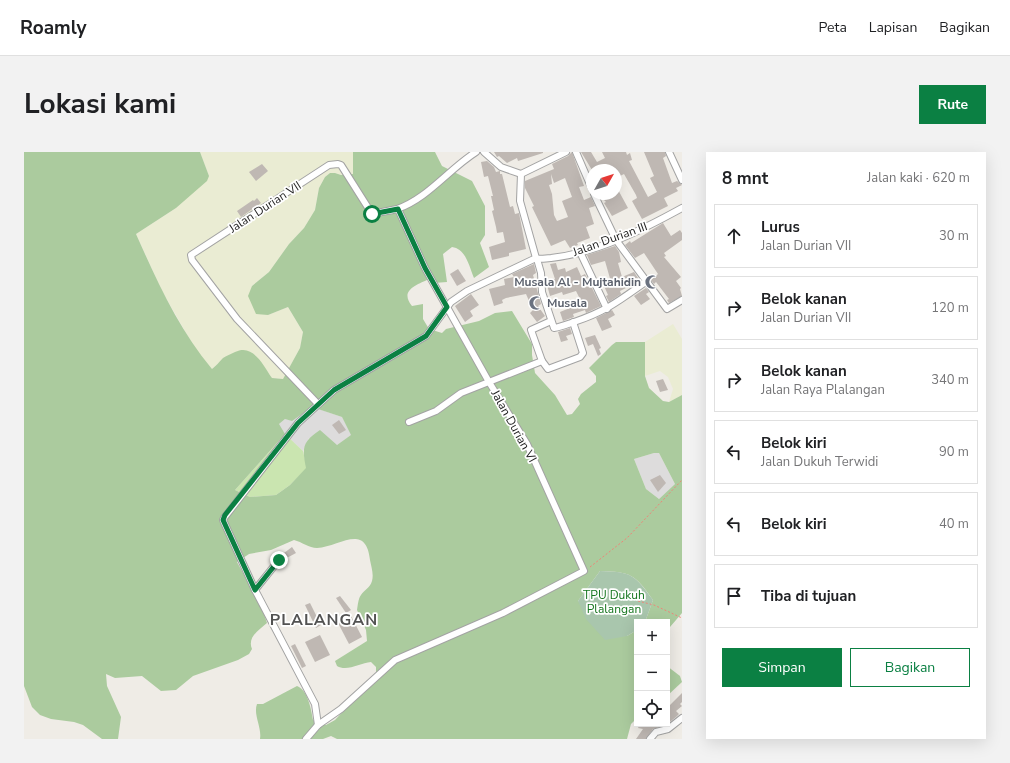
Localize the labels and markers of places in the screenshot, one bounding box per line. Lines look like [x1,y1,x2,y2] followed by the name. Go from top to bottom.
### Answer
[514,274,641,290] place label: Musala Al - Mujtahidin
[644,274,660,290] mosque icon: Musala Al - Mujtahidin
[528,295,544,311] mosque icon: Musala
[547,295,587,311] place label: Musala

